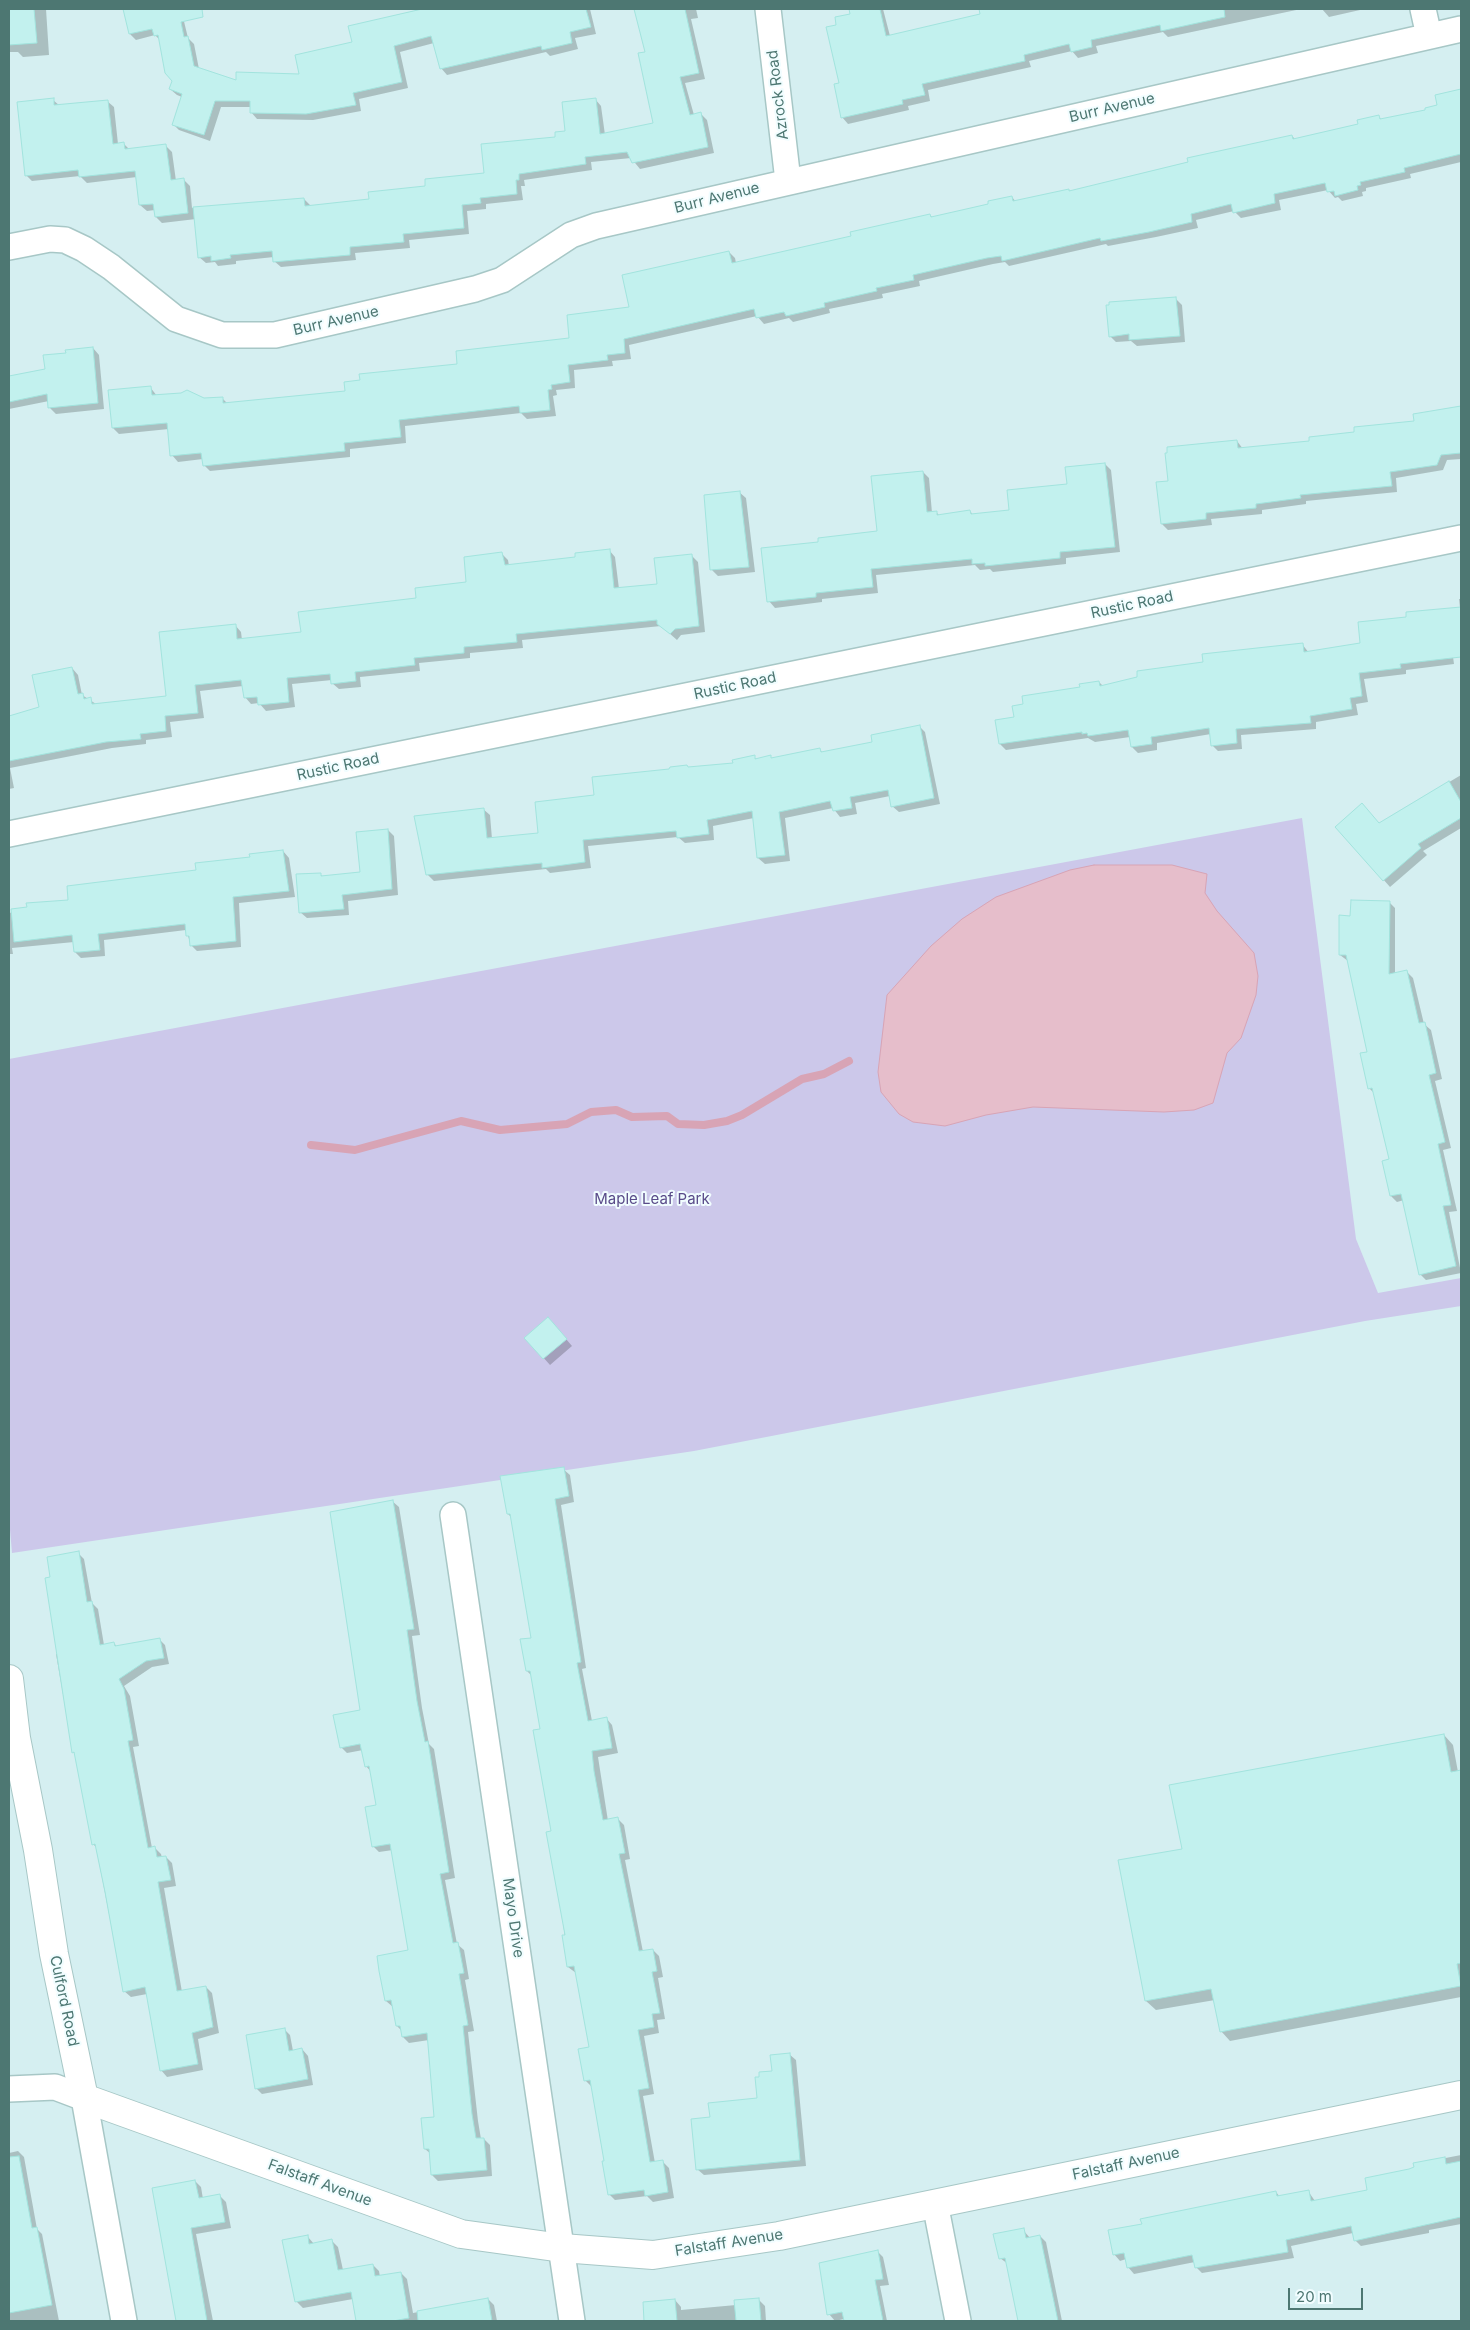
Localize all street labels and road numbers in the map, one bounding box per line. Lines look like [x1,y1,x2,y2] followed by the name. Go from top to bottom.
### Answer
[764,49,792,141] street label: Azrock Road
[1068,89,1156,127] street label: Burr Avenue
[673,179,761,217] street label: Burr Avenue
[292,302,380,340] street label: Burr Avenue
[1089,587,1175,623] street label: Rustic Road
[692,668,778,704] street label: Rustic Road
[295,749,381,785] street label: Rustic Road
[498,1877,528,1959] street label: Mayo Drive
[46,1954,82,2048] street label: Culford Road
[1071,2144,1181,2184] street label: Falstaff Avenue
[266,2156,374,2210] street label: Falstaff Avenue
[674,2226,784,2260] street label: Falstaff Avenue

